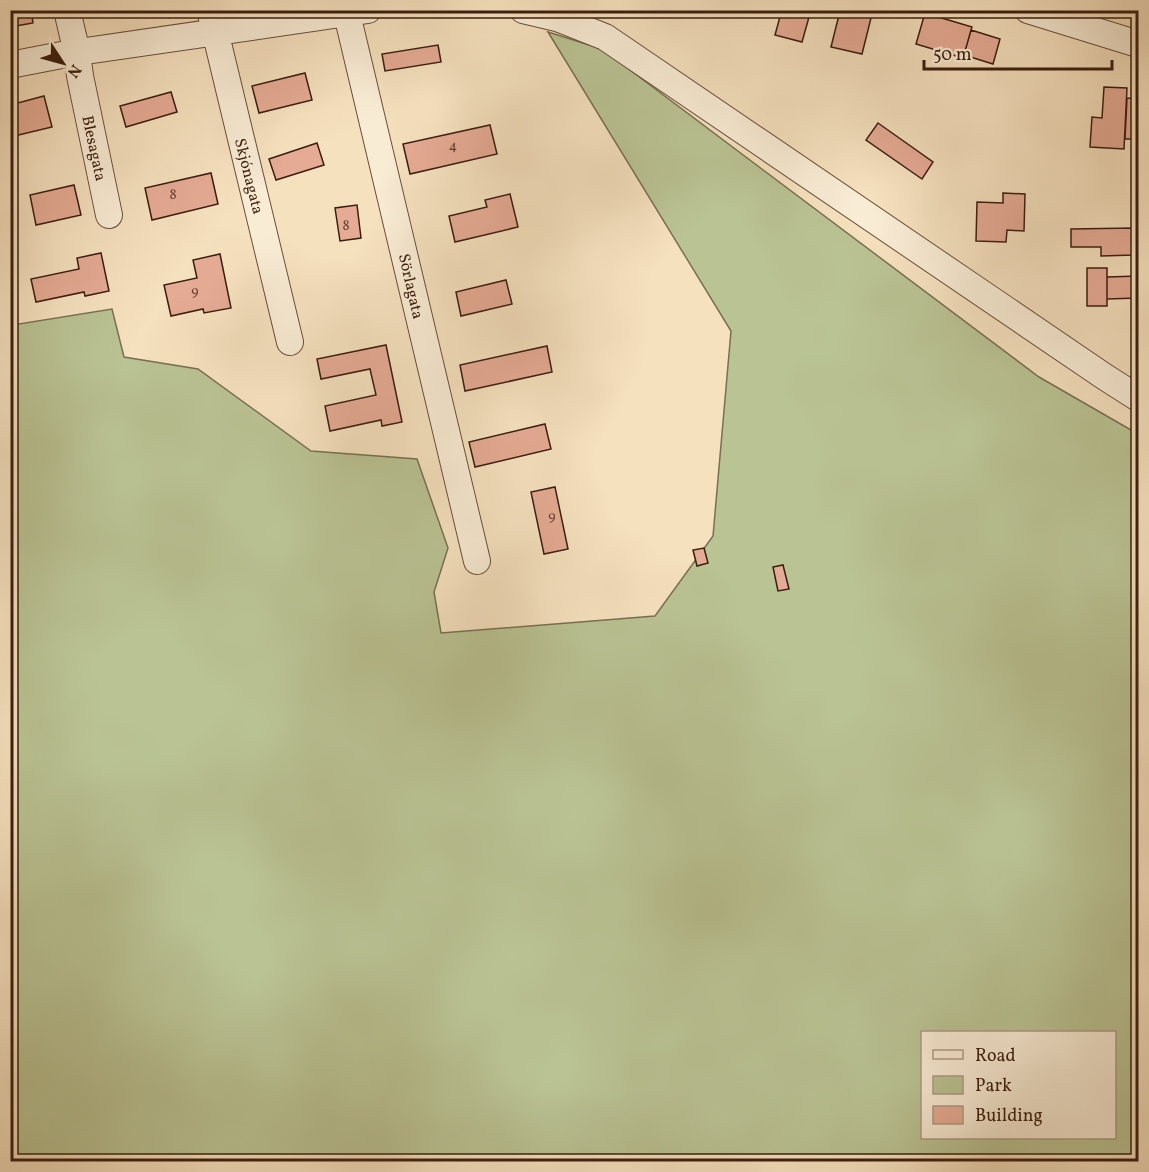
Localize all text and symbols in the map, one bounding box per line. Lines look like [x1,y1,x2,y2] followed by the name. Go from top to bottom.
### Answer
[33,33,93,93] north arrow
[924,33,1112,71] scale bar
[933,43,972,68] text: 50 m
[61,59,86,82] text: N
[75,114,111,183] street label: Blesagata
[228,136,268,217] street label: Skjónagata
[449,137,457,156] house number: 4
[169,186,177,205] house number: 8
[342,217,350,236] house number: 8
[392,252,428,321] street label: Sörlagata
[191,282,199,301] house number: 9
[548,507,556,526] house number: 9
[921,1031,1116,1139] legend
[975,1044,1016,1069] text: Road
[975,1074,1012,1099] text: Park
[975,1104,1043,1129] text: Building

